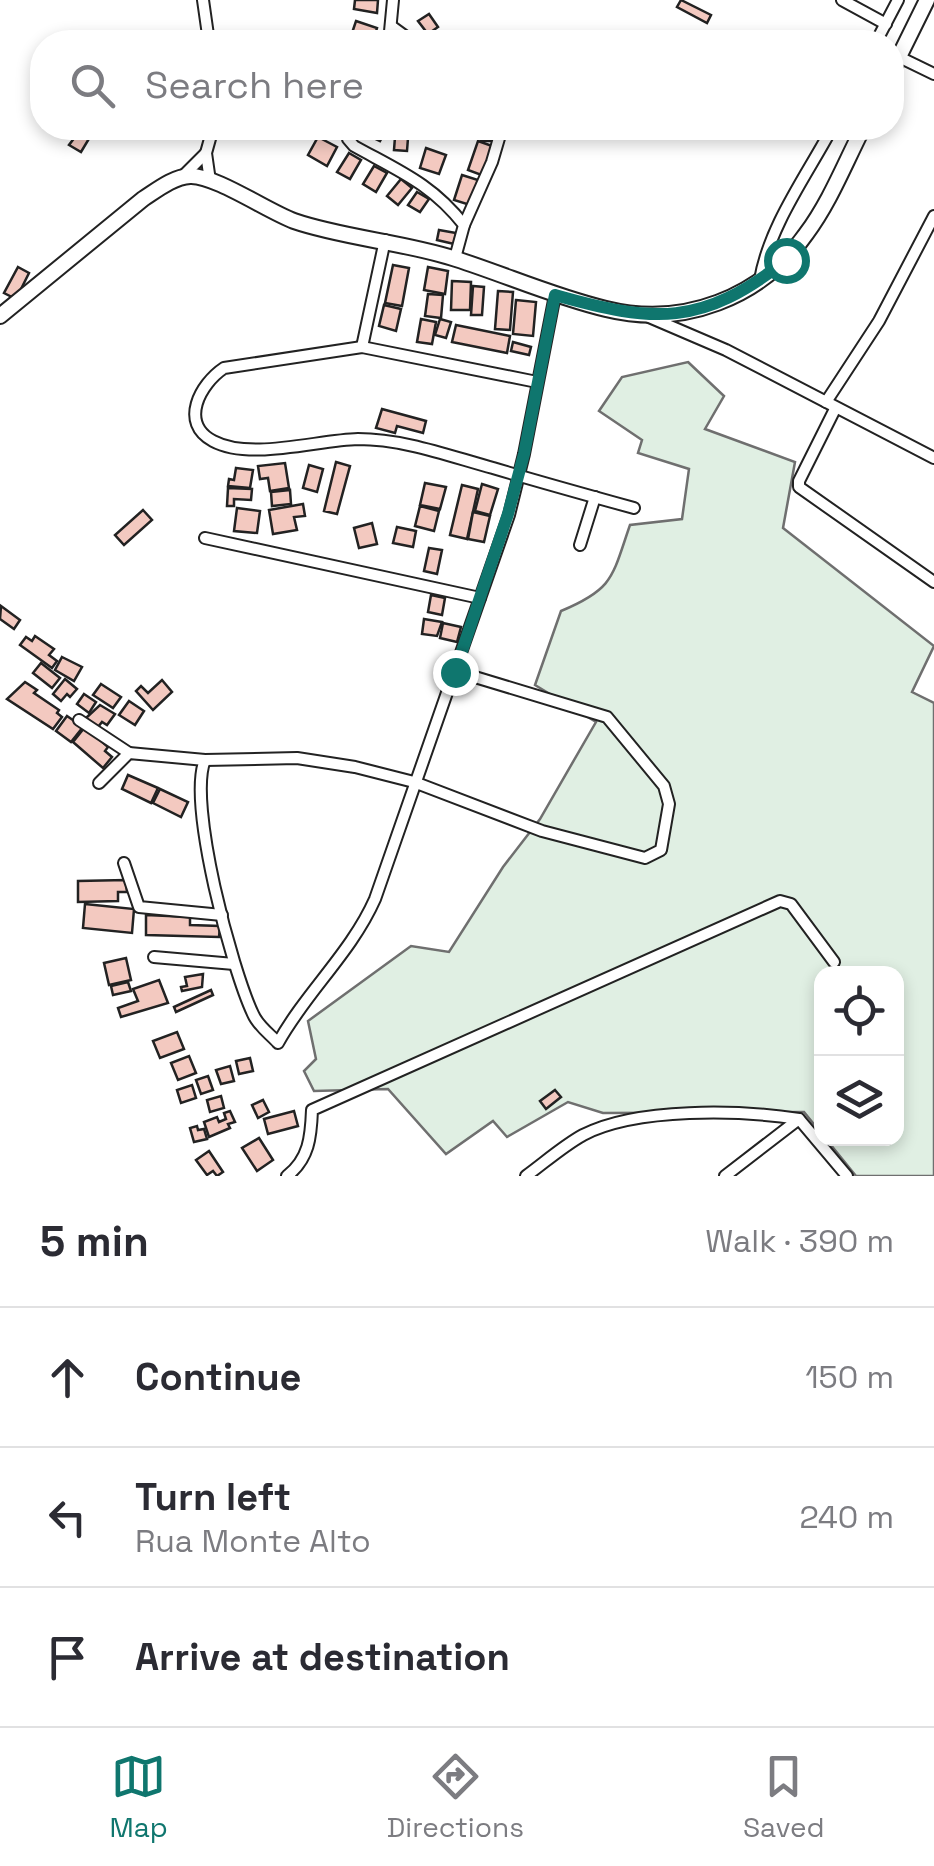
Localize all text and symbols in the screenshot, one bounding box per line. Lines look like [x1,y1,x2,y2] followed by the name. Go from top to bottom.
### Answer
[30,30,904,140] search box
[65,58,120,113] icon: search
[145,61,364,109] text: Search here
[764,238,810,284] route start
[433,650,479,696] route end
[814,966,904,1146] map controls
[814,966,904,1056] button: locate
[814,1056,904,1146] button: layers
[40,1215,149,1268] text: 5 min
[705,1221,894,1261] text: Walk · 390 m
[40,1350,95,1405] icon: ahead
[135,1353,301,1401] text: Continue
[805,1357,894,1397] text: 150 m
[135,1473,291,1521] text: Turn left
[40,1490,95,1545] icon: left
[799,1497,894,1537] text: 240 m
[135,1521,371,1561] text: Rua Monte Alto
[40,1630,95,1685] icon: arrive
[135,1633,510,1681] text: Arrive at destination
[109,1749,168,1845] tab: Map
[387,1749,524,1845] tab: Directions
[743,1749,825,1845] tab: Saved

